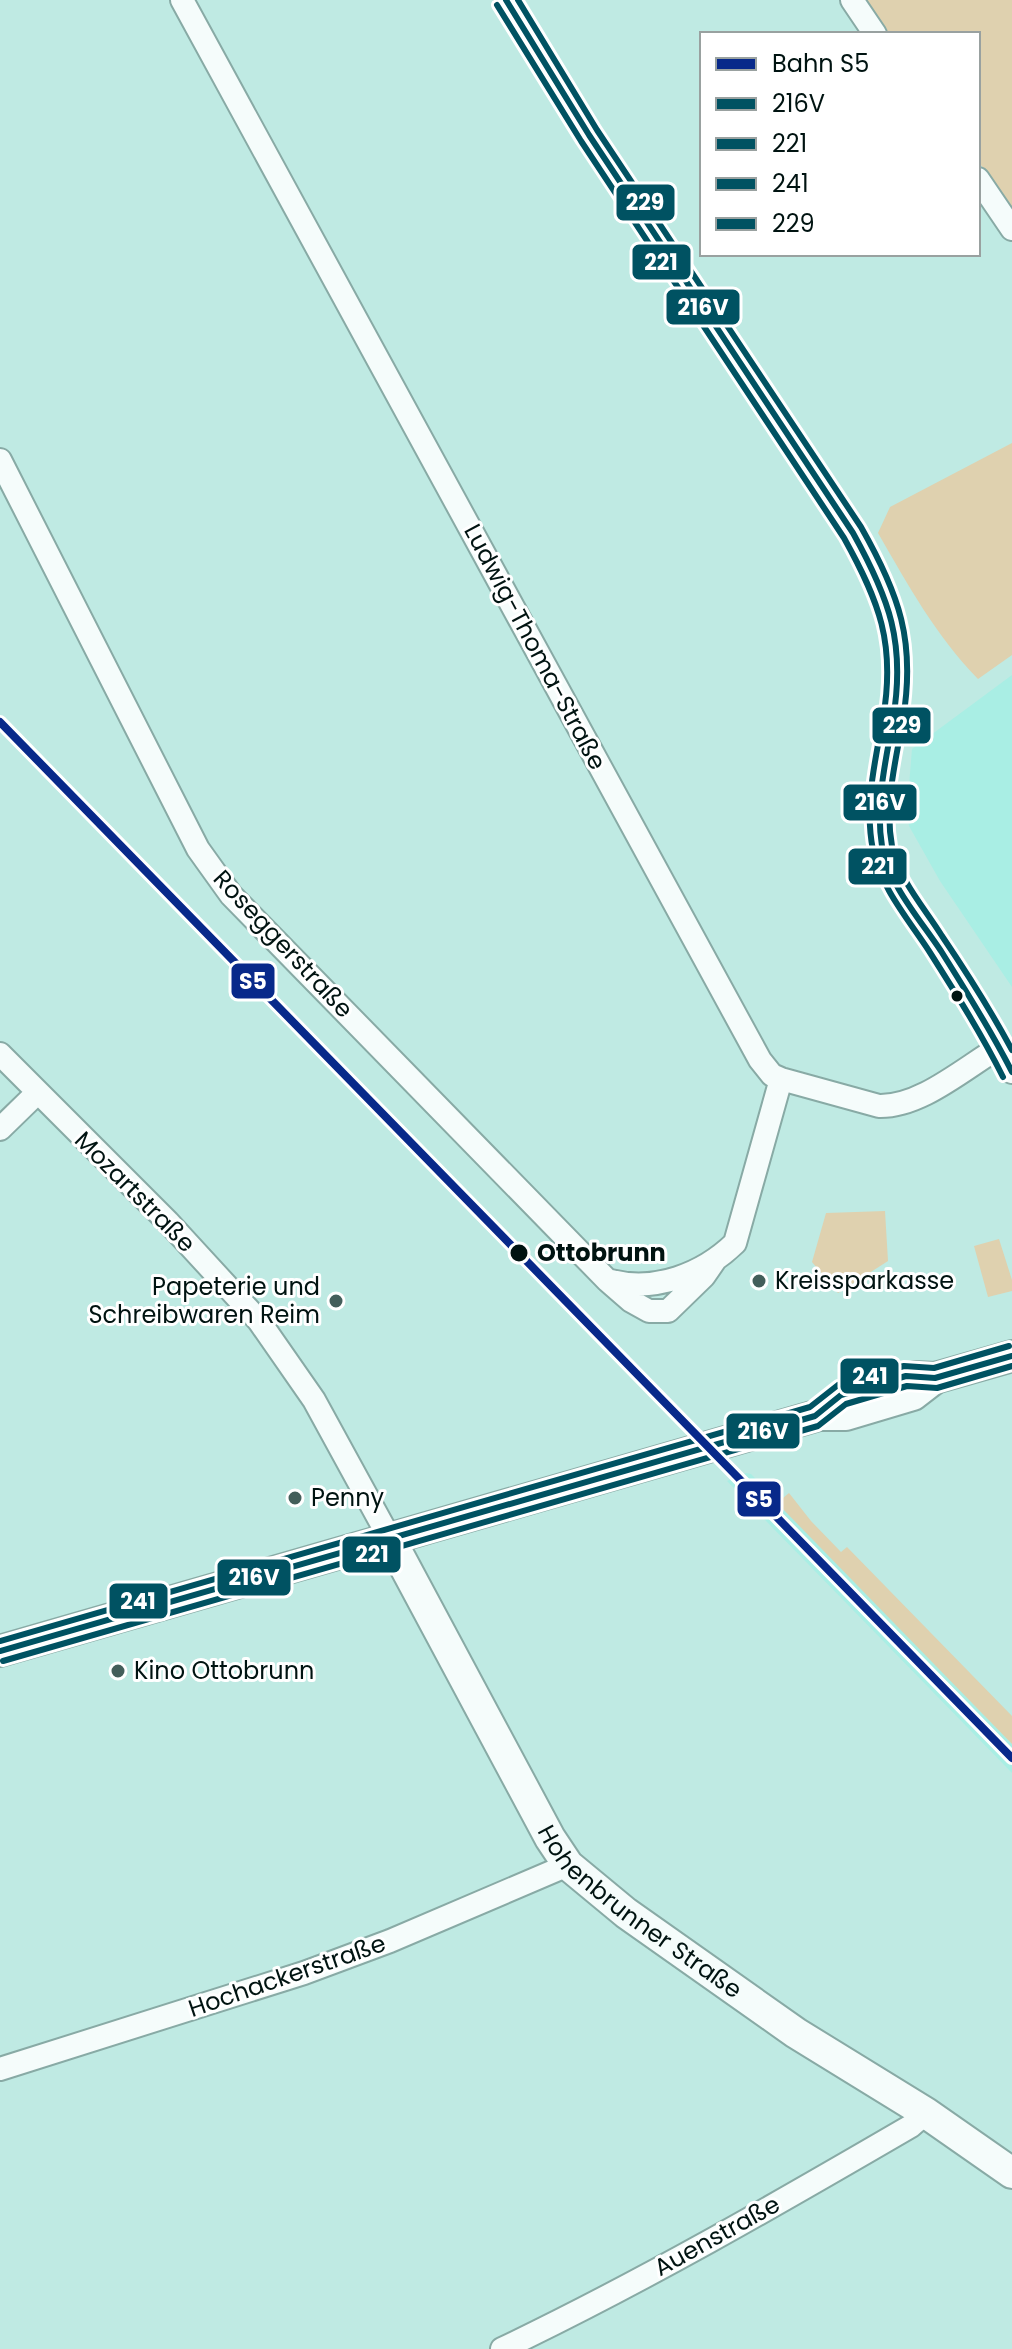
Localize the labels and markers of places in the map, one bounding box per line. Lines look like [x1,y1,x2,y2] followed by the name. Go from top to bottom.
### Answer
[949,988,965,1004] unlabelled marker
[537,1236,666,1269] place label: Ottobrunn
[508,1242,530,1264] marker: Ottobrunn
[775,1264,954,1297] place label: Kreissparkasse
[88,1270,320,1331] place label: Papeterie und Schreibwaren Reim
[750,1272,768,1290] marker: Kreissparkasse
[327,1292,345,1310] marker: Papeterie und Schreibwaren Reim
[311,1481,384,1514] place label: Penny
[286,1489,304,1507] marker: Penny
[134,1654,314,1687] place label: Kino Ottobrunn
[109,1662,127,1680] marker: Kino Ottobrunn

